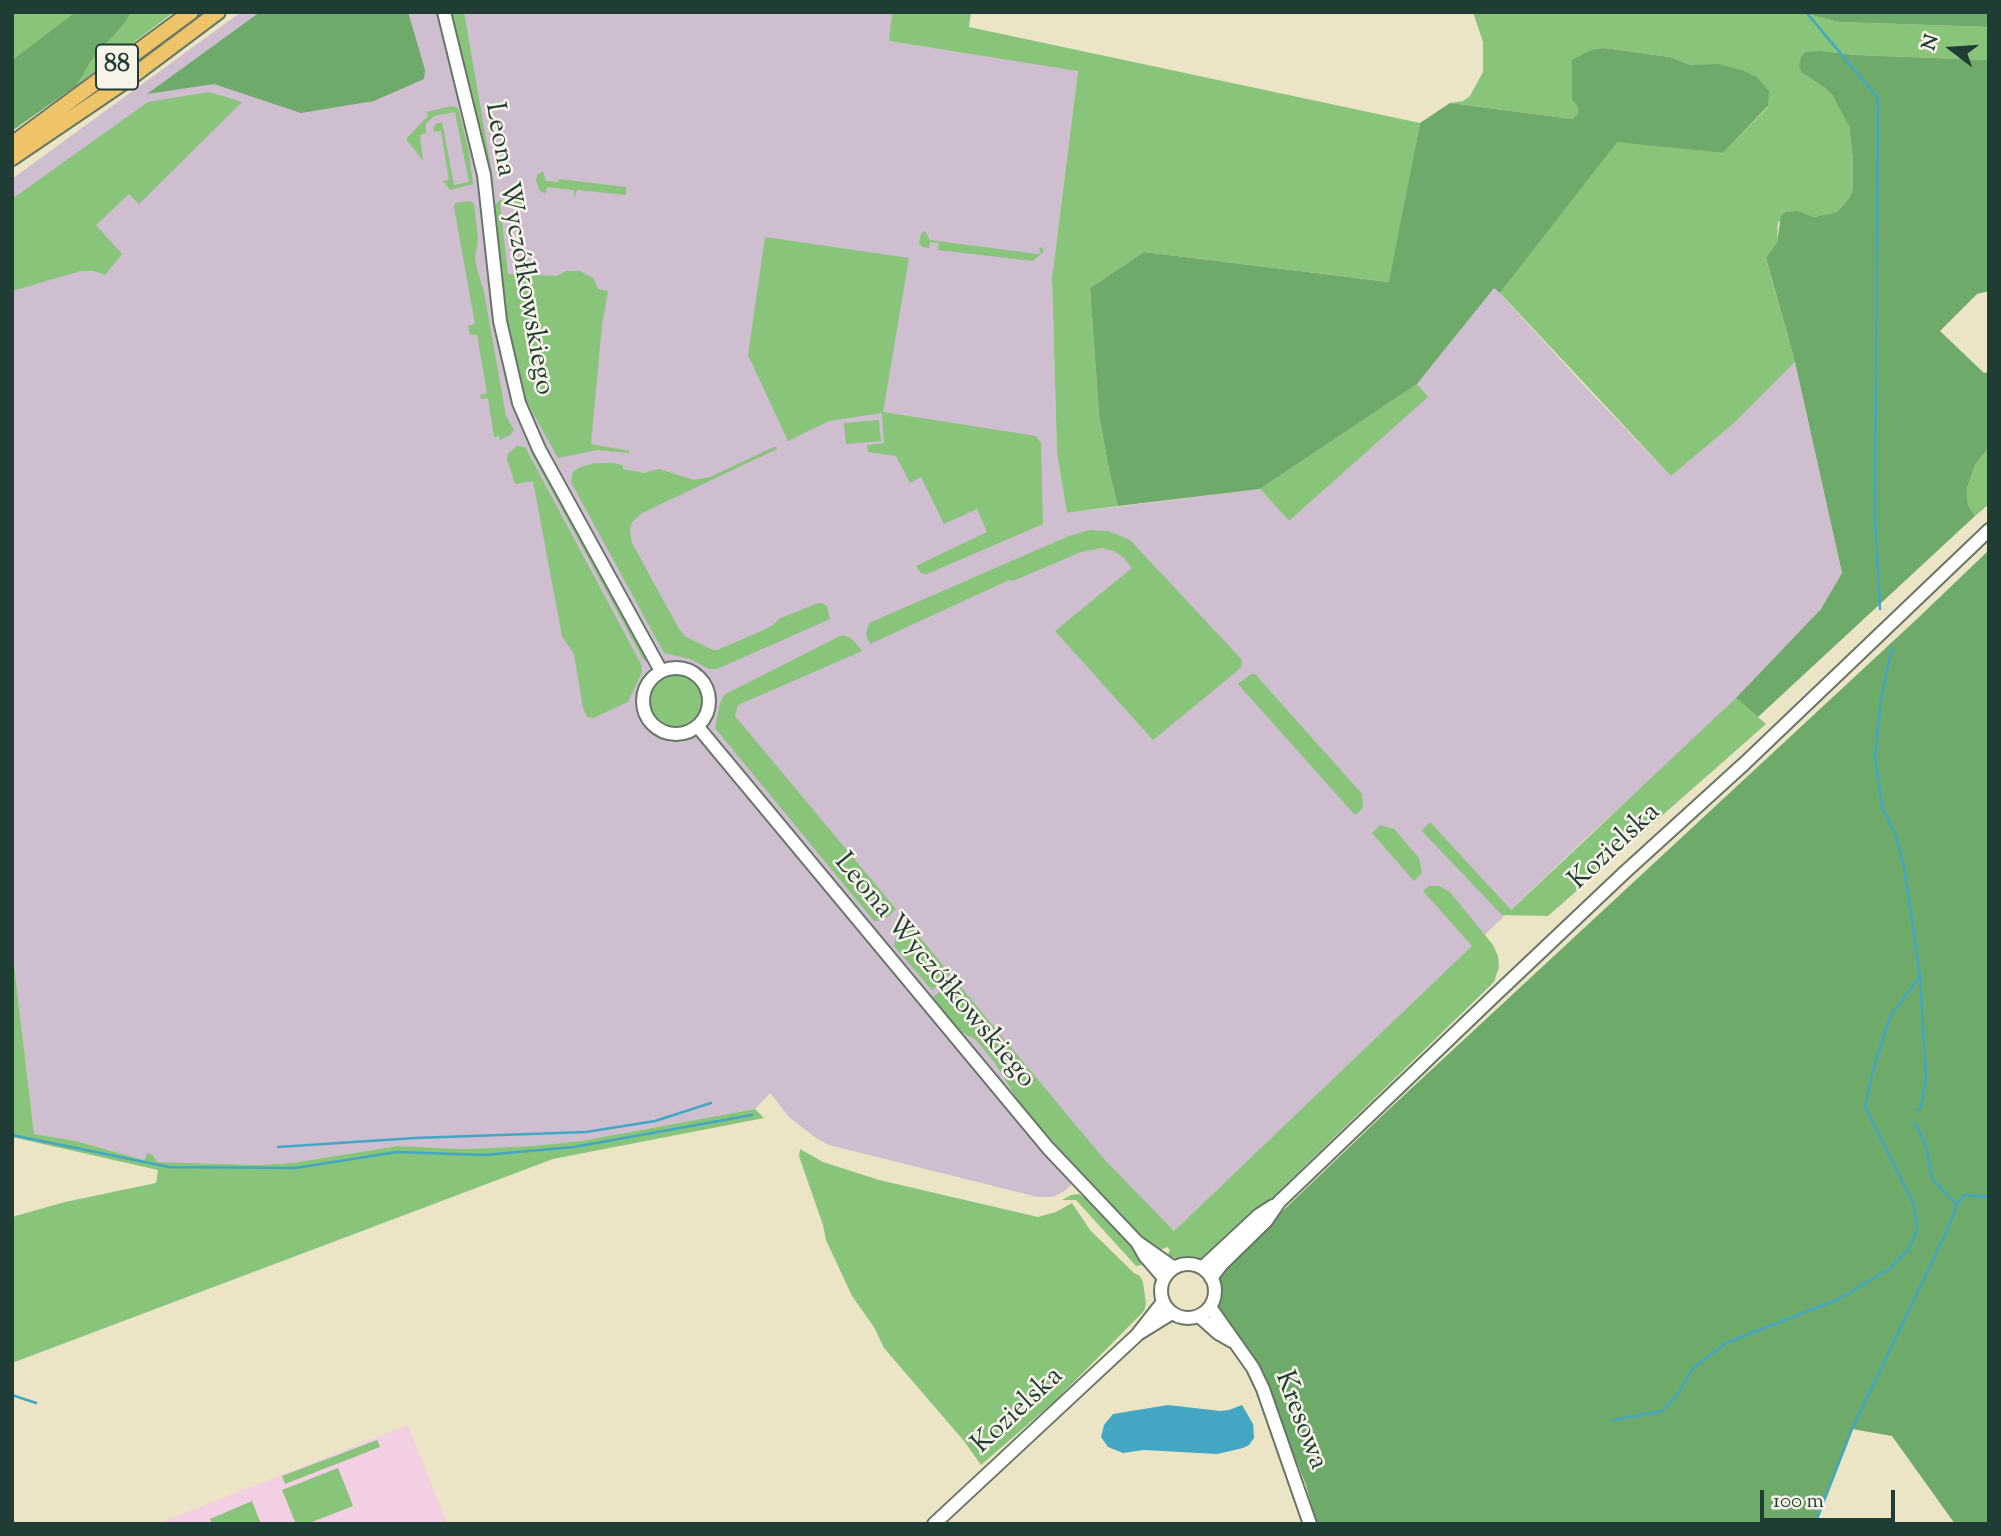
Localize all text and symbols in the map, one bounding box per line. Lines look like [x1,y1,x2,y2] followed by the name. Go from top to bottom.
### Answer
[1917,14,1987,84] north arrow
[1916,32,1947,54] text: N
[96,44,138,90] road number: 88
[475,100,559,398] street label: Leona Wyczółkowskiego
[1563,797,1669,899] street label: Kozielska
[825,848,1041,1096] street label: Leona Wyczółkowskiego
[966,1361,1072,1463] street label: Kozielska
[1265,1367,1333,1475] street label: Kresowa
[1763,1476,1898,1520] scale bar
[1773,1487,1824,1517] text: 100 m

